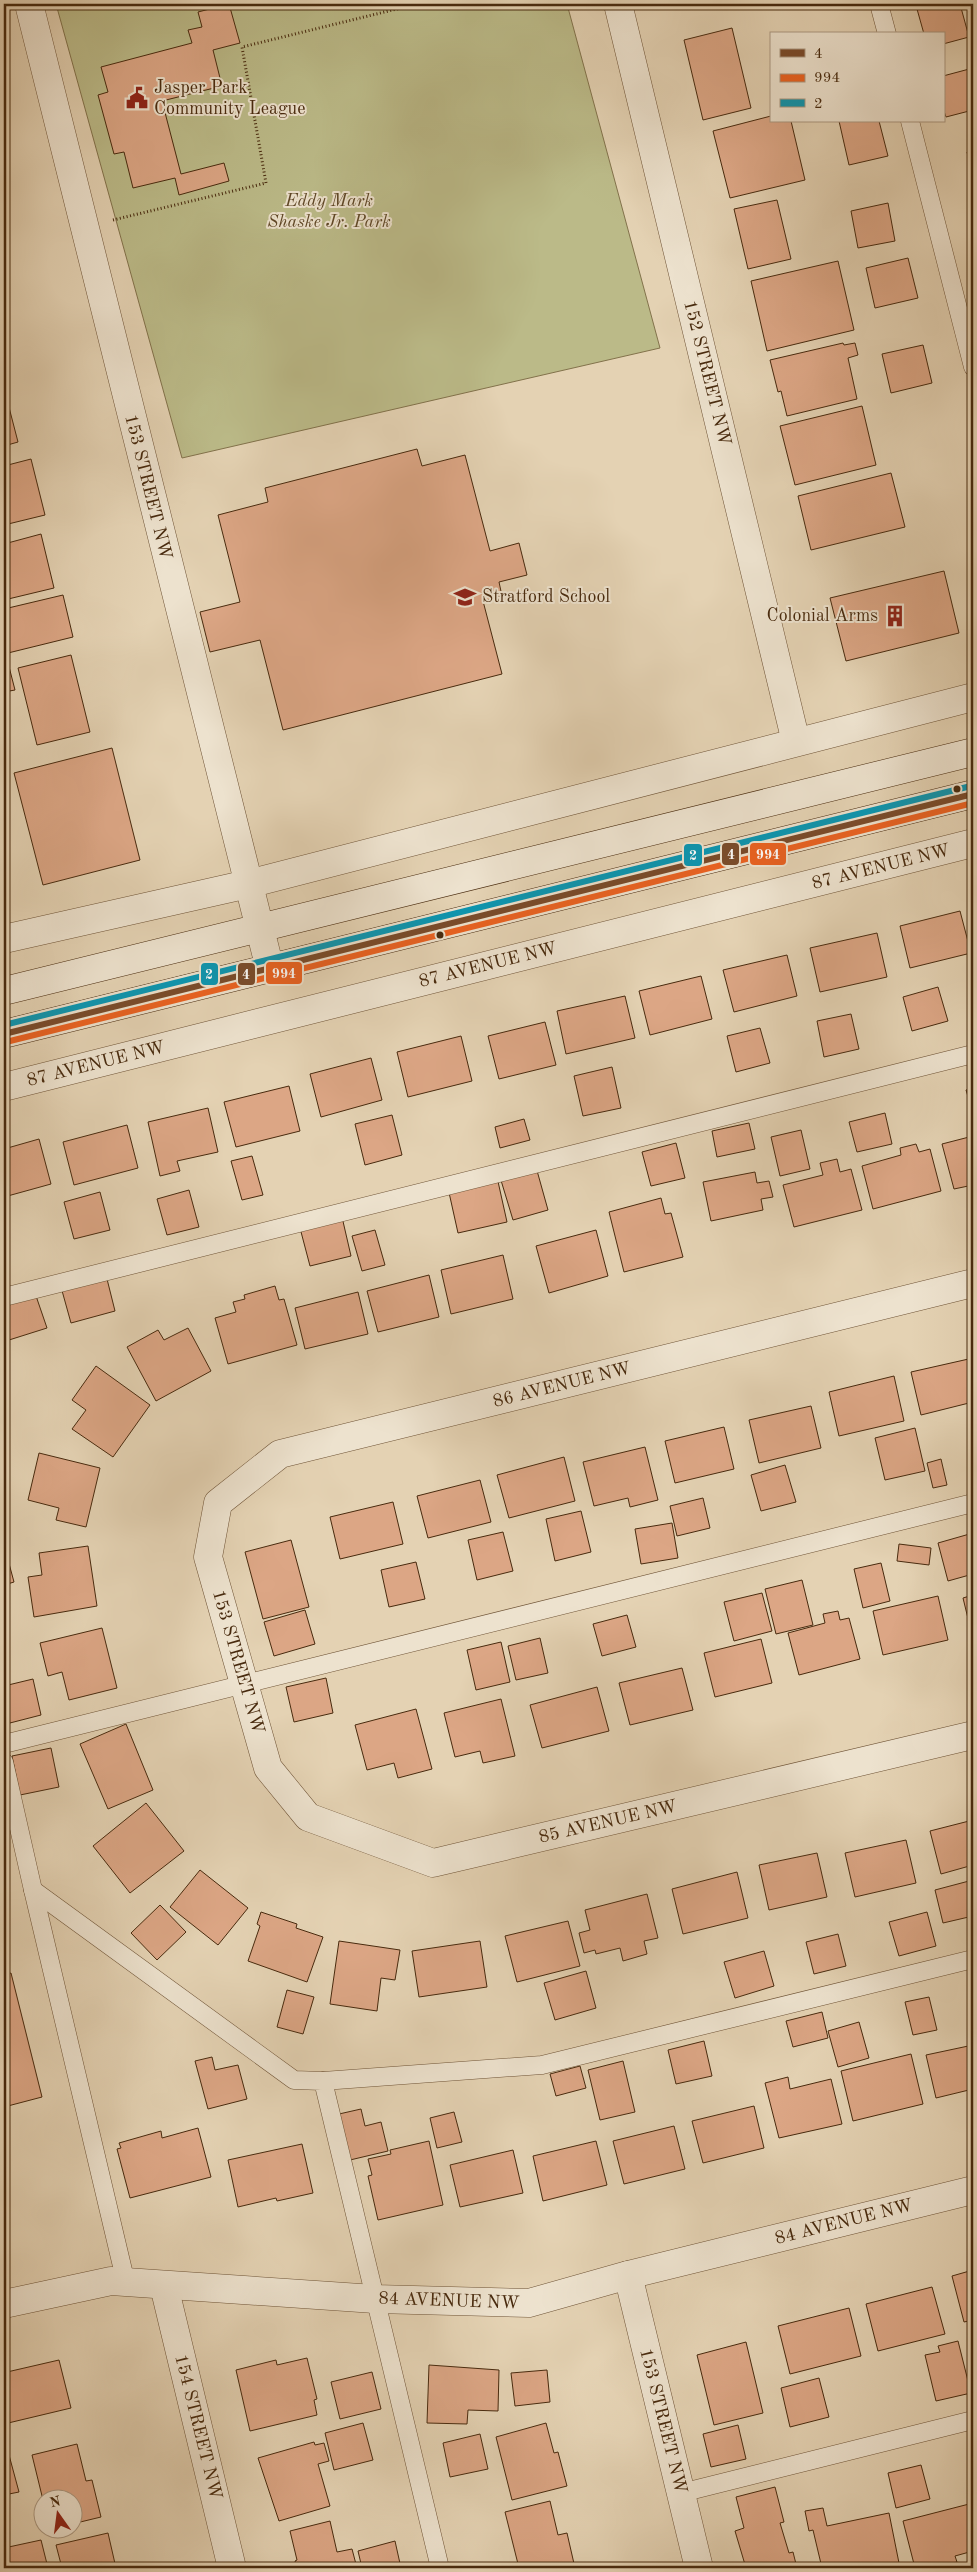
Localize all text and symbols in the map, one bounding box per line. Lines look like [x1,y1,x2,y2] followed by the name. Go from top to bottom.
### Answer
[770,32,944,122] legend
[814,47,823,62] text: 4
[814,71,840,86] text: 994
[154,79,306,118] place label: Jasper Park Community League
[124,85,150,111] public building icon: Jasper Park Community League
[814,97,823,112] text: 2
[267,192,391,231] park label: Eddy Mark Shaske Jr. Park
[680,298,734,448] street label: 152 STREET NW
[121,412,175,562] street label: 153 STREET NW
[452,584,478,610] school or university icon: Stratford School
[482,588,610,606] place label: Stratford School
[882,603,908,629] building icon: Colonial Arms
[767,607,878,625] place label: Colonial Arms
[952,784,962,794] unlabelled marker
[810,841,952,893] street label: 87 AVENUE NW
[721,842,740,866] line badge: 4
[749,842,787,866] line badge: 994
[683,843,703,867] line badge: 2
[727,848,735,862] text: 4
[756,848,780,862] text: 994
[689,849,697,863] text: 2
[435,930,445,940] unlabelled marker
[417,939,559,991] street label: 87 AVENUE NW
[265,961,303,985] line badge: 994
[200,962,219,986] line badge: 2
[237,962,256,986] line badge: 4
[272,967,296,981] text: 994
[205,968,213,982] text: 2
[242,968,250,982] text: 4
[25,1038,167,1090] street label: 87 AVENUE NW
[491,1359,633,1411] street label: 86 AVENUE NW
[209,1588,267,1736] street label: 153 STREET NW
[537,1797,679,1847] street label: 85 AVENUE NW
[773,2196,915,2248] street label: 84 AVENUE NW
[378,2290,520,2312] street label: 84 AVENUE NW
[636,2346,690,2496] street label: 153 STREET NW
[171,2352,225,2502] street label: 154 STREET NW
[32,2490,82,2540] north arrow
[48,2494,62,2510] text: N

